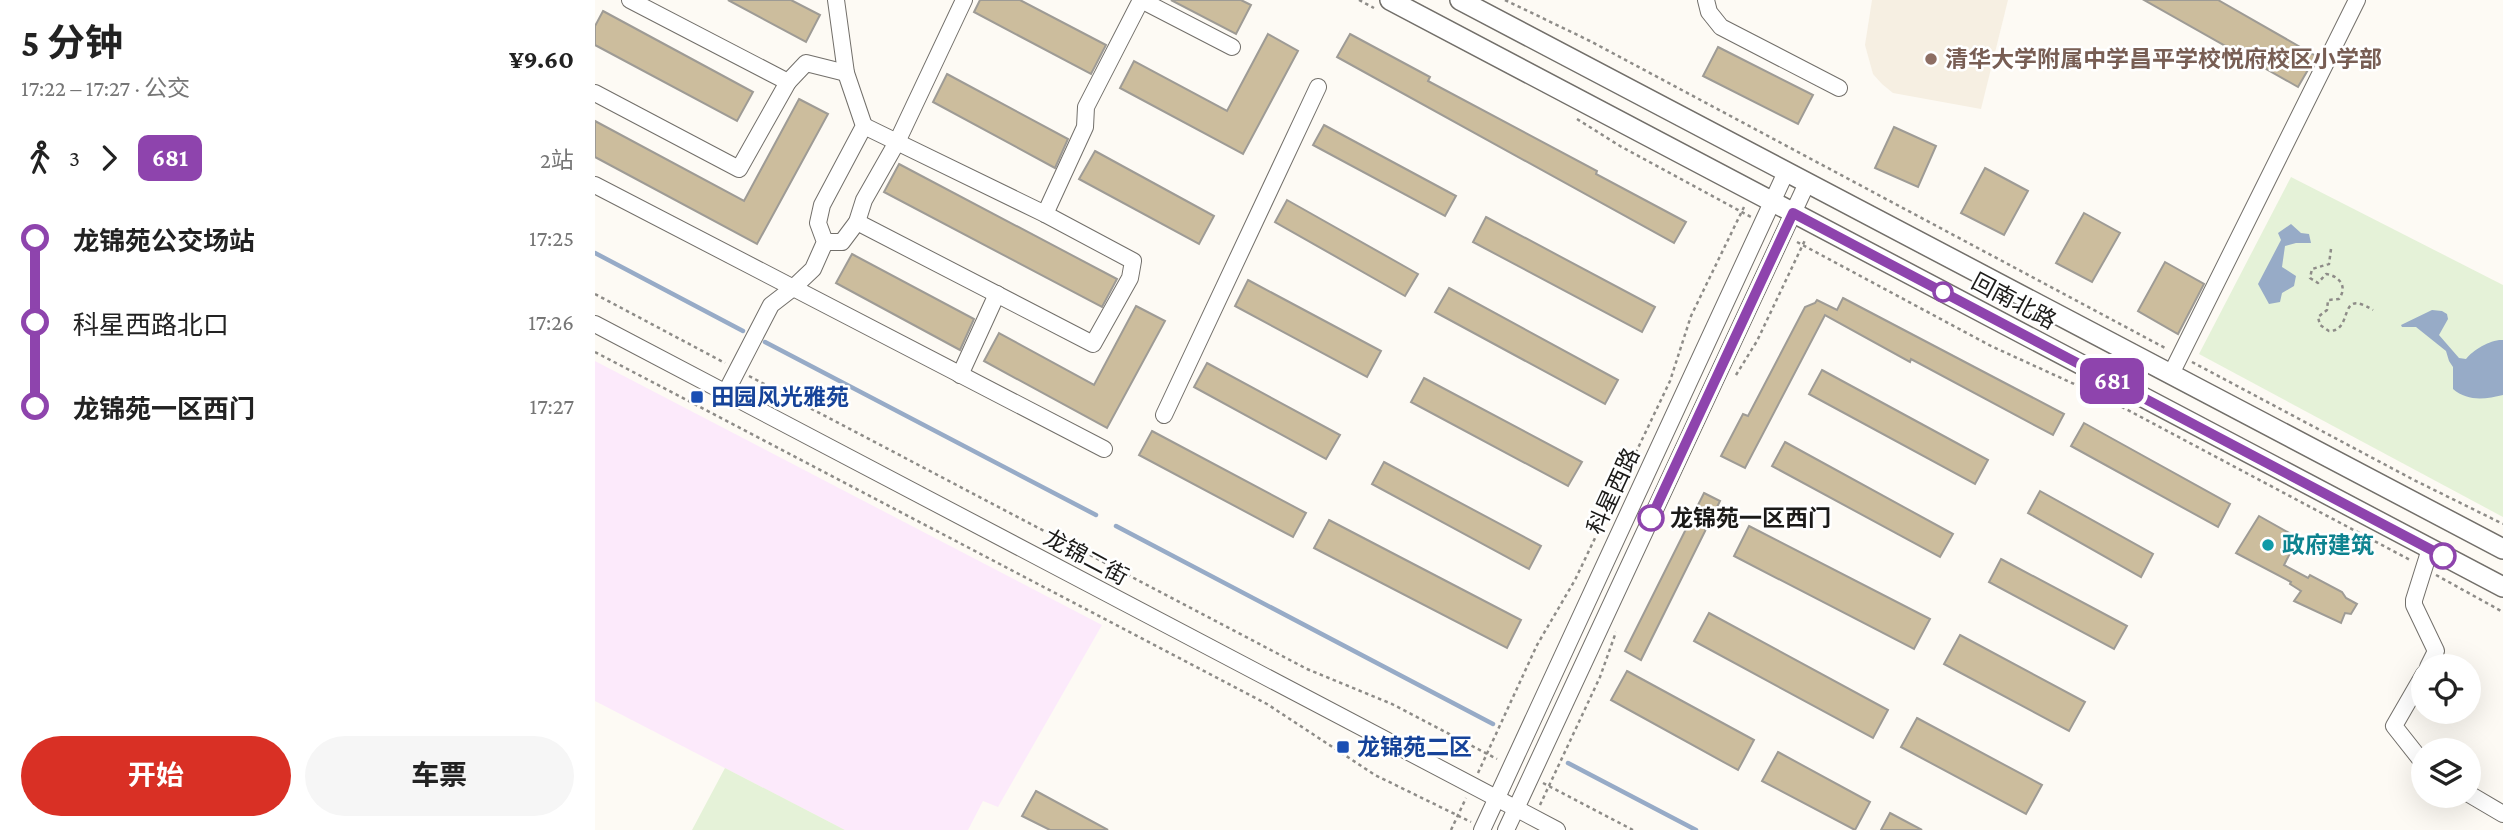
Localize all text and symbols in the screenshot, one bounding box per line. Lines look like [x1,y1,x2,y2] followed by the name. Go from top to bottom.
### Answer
[21,22,123,64] text: 5 分钟
[509,45,574,74] text: ¥9.60
[1945,46,2382,72] place label: 清华大学附属中学昌平学校悦府校区小学部
[1923,51,1939,67] marker: 清华大学附属中学昌平学校悦府校区小学部
[21,75,190,101] text: 17:22 – 17:27 · 公交
[21,139,59,177] icon: walk
[90,139,128,177] icon: forward
[152,144,188,171] text: 681
[69,145,80,171] text: 3
[540,147,574,173] text: 2站
[529,225,574,251] text: 17:25
[73,227,255,256] text: 龙锦苑公交场站
[1967,268,2061,334] street label: 回南北路
[1933,282,1953,302] unlabelled marker
[528,309,574,335] text: 17:26
[73,311,229,340] text: 科星西路北口
[2072,358,2152,404] line badge: 681
[2094,367,2130,394] text: 681
[711,384,849,410] place label: 田园风光雅苑
[689,389,705,405] marker: 田园风光雅苑
[530,393,574,419] text: 17:27
[73,395,255,424] text: 龙锦苑一区西门
[1582,444,1644,538] street label: 科星西路
[1638,505,1664,531] marker: 龙锦苑一区西门
[1670,505,1831,531] place label: 龙锦苑一区西门
[1039,524,1133,590] street label: 龙锦二街
[2282,532,2374,558] place label: 政府建筑
[2260,537,2276,553] marker: 政府建筑
[2430,543,2456,569] unlabelled marker
[2411,654,2481,808] map controls
[2411,654,2481,724] button: locate
[1357,734,1472,760] place label: 龙锦苑二区
[21,736,291,816] button: 开始
[305,736,574,816] button: 车票
[2411,738,2481,808] button: layers
[1335,739,1351,755] marker: 龙锦苑二区

